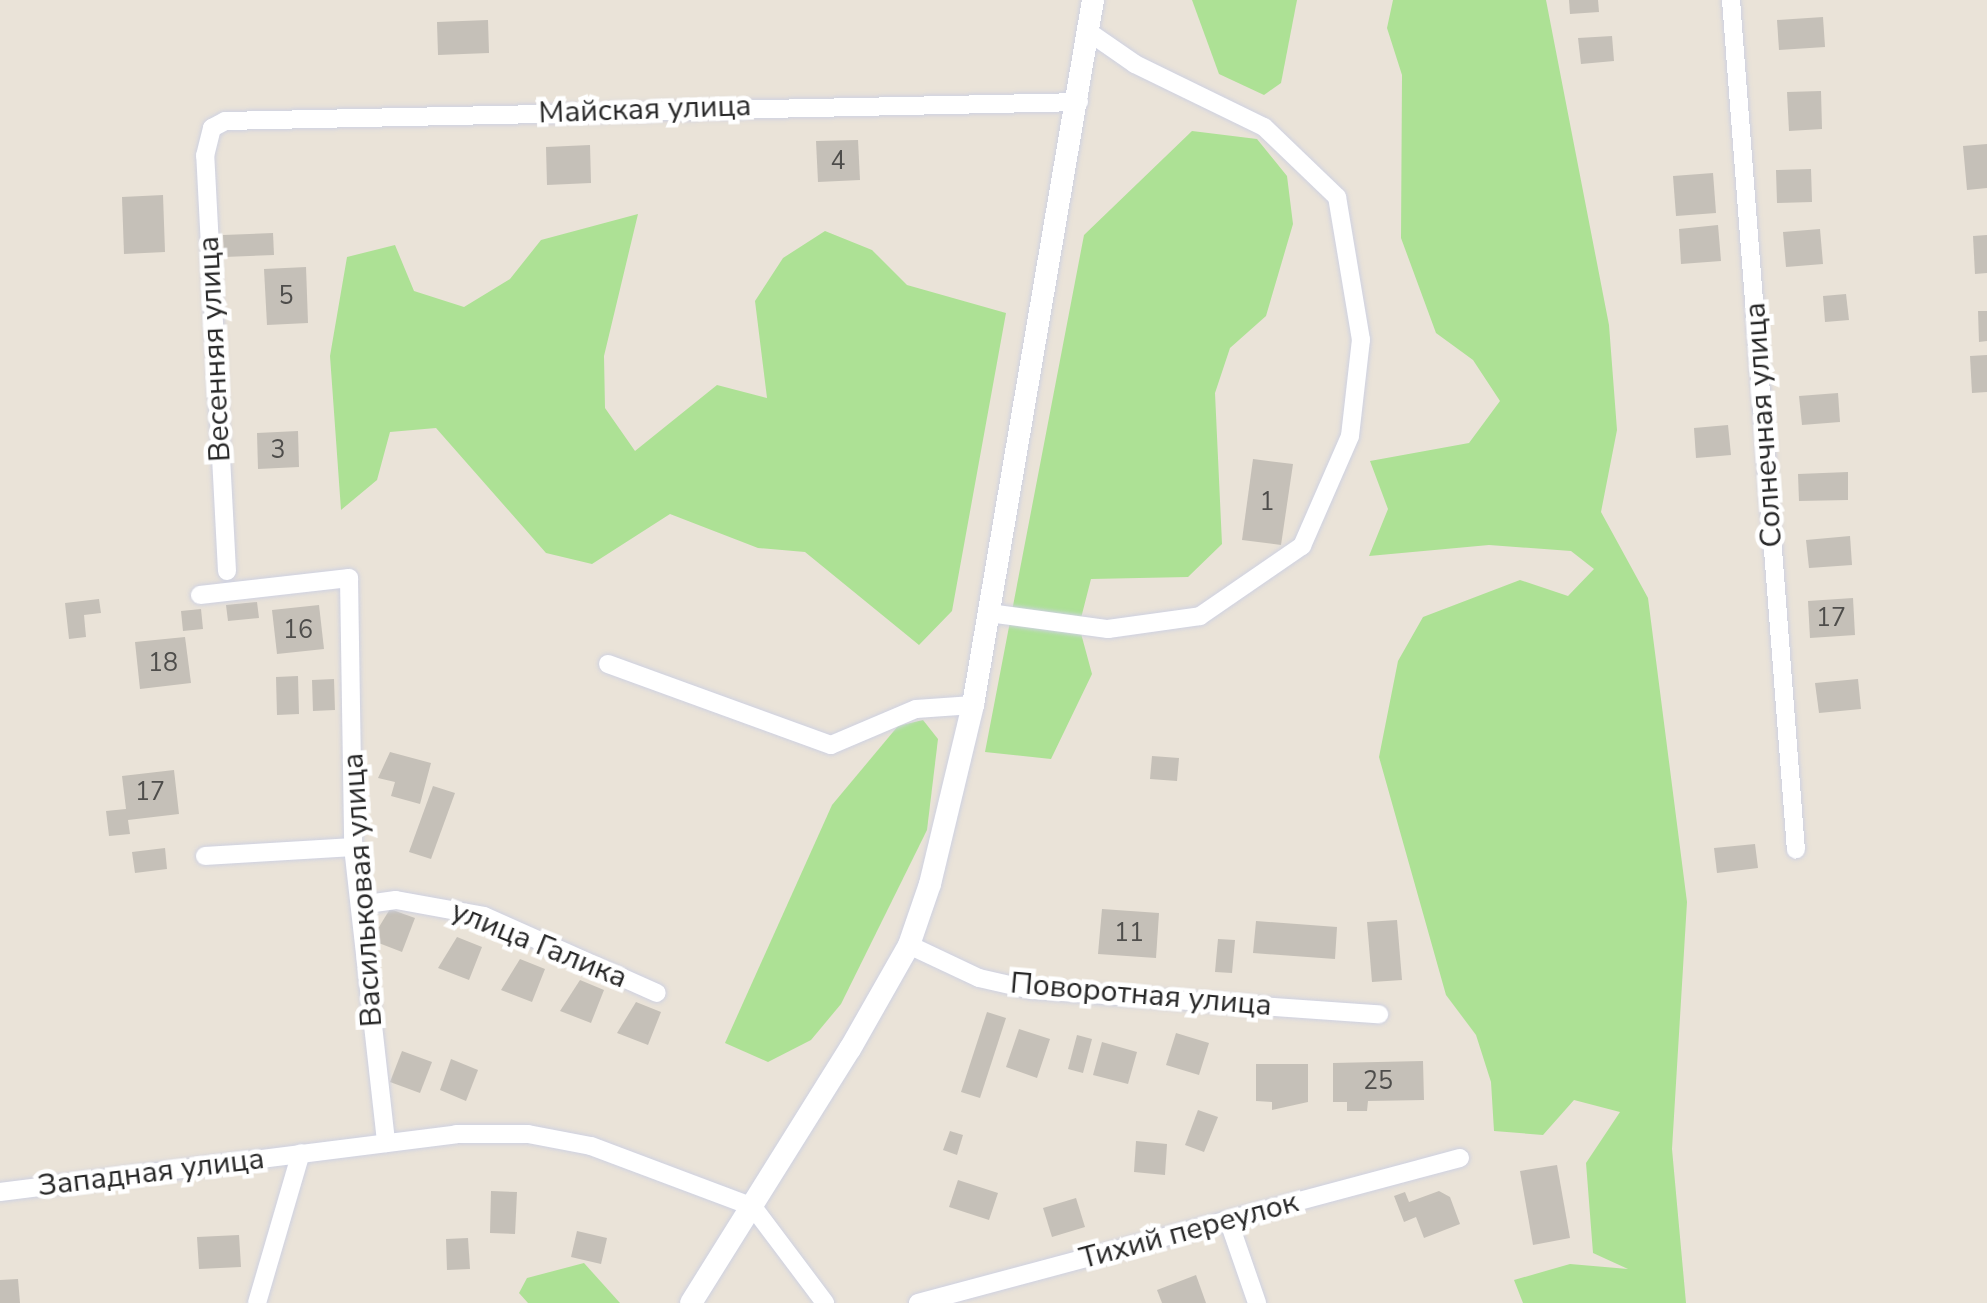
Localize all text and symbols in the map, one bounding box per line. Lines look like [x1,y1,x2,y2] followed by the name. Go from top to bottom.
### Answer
[538,88,752,132] street label: Майская улица
[831,146,845,176] house number: 4
[191,235,239,463] street label: Весенняя улица
[279,281,293,311] house number: 5
[1737,301,1791,549] street label: Солнечная улица
[271,435,285,465] house number: 3
[1260,487,1274,517] house number: 1
[1816,603,1846,633] house number: 17
[283,615,313,645] house number: 16
[148,648,178,678] house number: 18
[335,752,391,1028] street label: Васильковая улица
[135,777,165,807] house number: 17
[446,893,632,997] street label: улица Галика
[1114,918,1144,948] house number: 11
[1009,966,1273,1024] street label: Поворотная улица
[1363,1066,1393,1096] house number: 25
[36,1141,266,1205] street label: Западная улица
[1076,1185,1302,1277] street label: Тихий переулок

